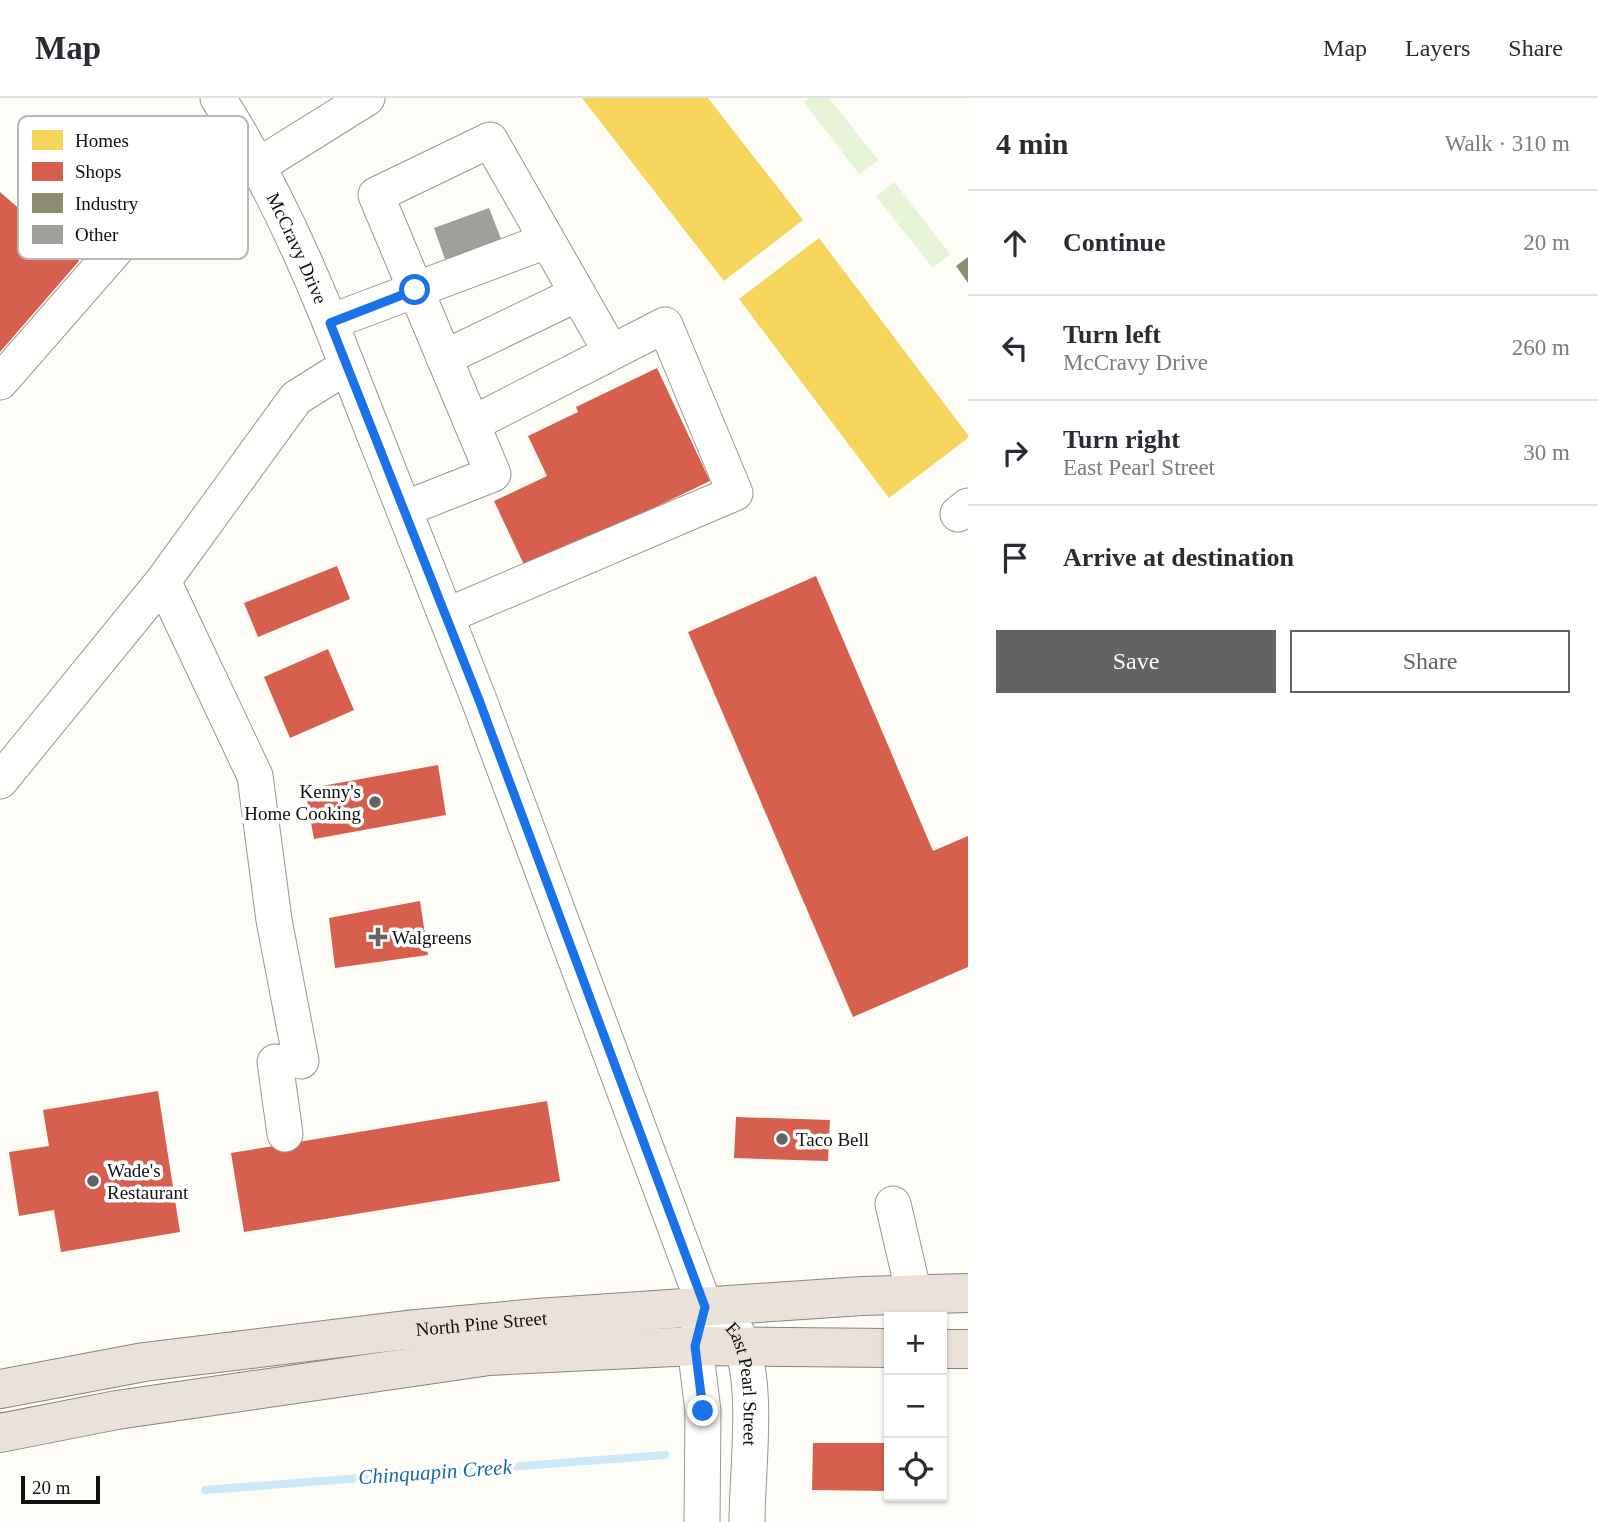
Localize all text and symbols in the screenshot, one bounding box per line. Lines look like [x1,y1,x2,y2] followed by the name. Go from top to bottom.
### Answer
[35,30,101,66] text: Map
[1323,35,1367,61] text: Map
[1405,35,1470,61] text: Layers
[1508,35,1563,61] text: Share
[18,116,248,259] legend
[996,127,1069,160] text: 4 min
[75,130,129,151] text: Homes
[1445,131,1570,156] text: Walk · 310 m
[75,161,121,182] text: Shops
[263,189,332,307] street label: McCravy Drive
[75,193,139,214] text: Industry
[75,224,119,245] text: Other
[996,224,1034,262] icon: ahead
[1063,228,1166,257] text: Continue
[1523,230,1570,255] text: 20 m
[399,274,430,305] route start
[1063,320,1161,349] text: Turn left
[996,329,1034,367] icon: left
[1512,335,1570,360] text: 260 m
[1063,350,1208,375] text: McCravy Drive
[1063,425,1180,454] text: Turn right
[996,434,1034,472] icon: right
[1523,440,1570,465] text: 30 m
[1063,455,1215,480] text: East Pearl Street
[996,539,1034,577] icon: arrive
[1063,543,1294,572] text: Arrive at destination
[996,630,1276,693] button: Save
[1290,630,1570,693] button: Share
[244,781,361,824] place label: Kenny's Home Cooking
[367,794,383,810] marker: Kenny's Home Cooking
[392,927,472,948] place label: Walgreens
[370,929,386,945] marker: Walgreens
[796,1129,869,1150] place label: Taco Bell
[774,1131,790,1147] marker: Taco Bell
[107,1160,189,1203] place label: Wade's Restaurant
[85,1173,101,1189] marker: Wade's Restaurant
[415,1307,548,1340] street label: North Pine Street
[884,1312,947,1501] map controls
[884,1312,947,1375] button: +
[722,1317,761,1447] street label: East Pearl Street
[884,1375,947,1438] button: −
[687,1395,718,1426] route end
[884,1438,947,1501] button: locate
[357,1455,513,1489] water label: Chinquapin Creek
[21,1473,100,1505] scale bar
[32,1477,71,1498] text: 20 m

